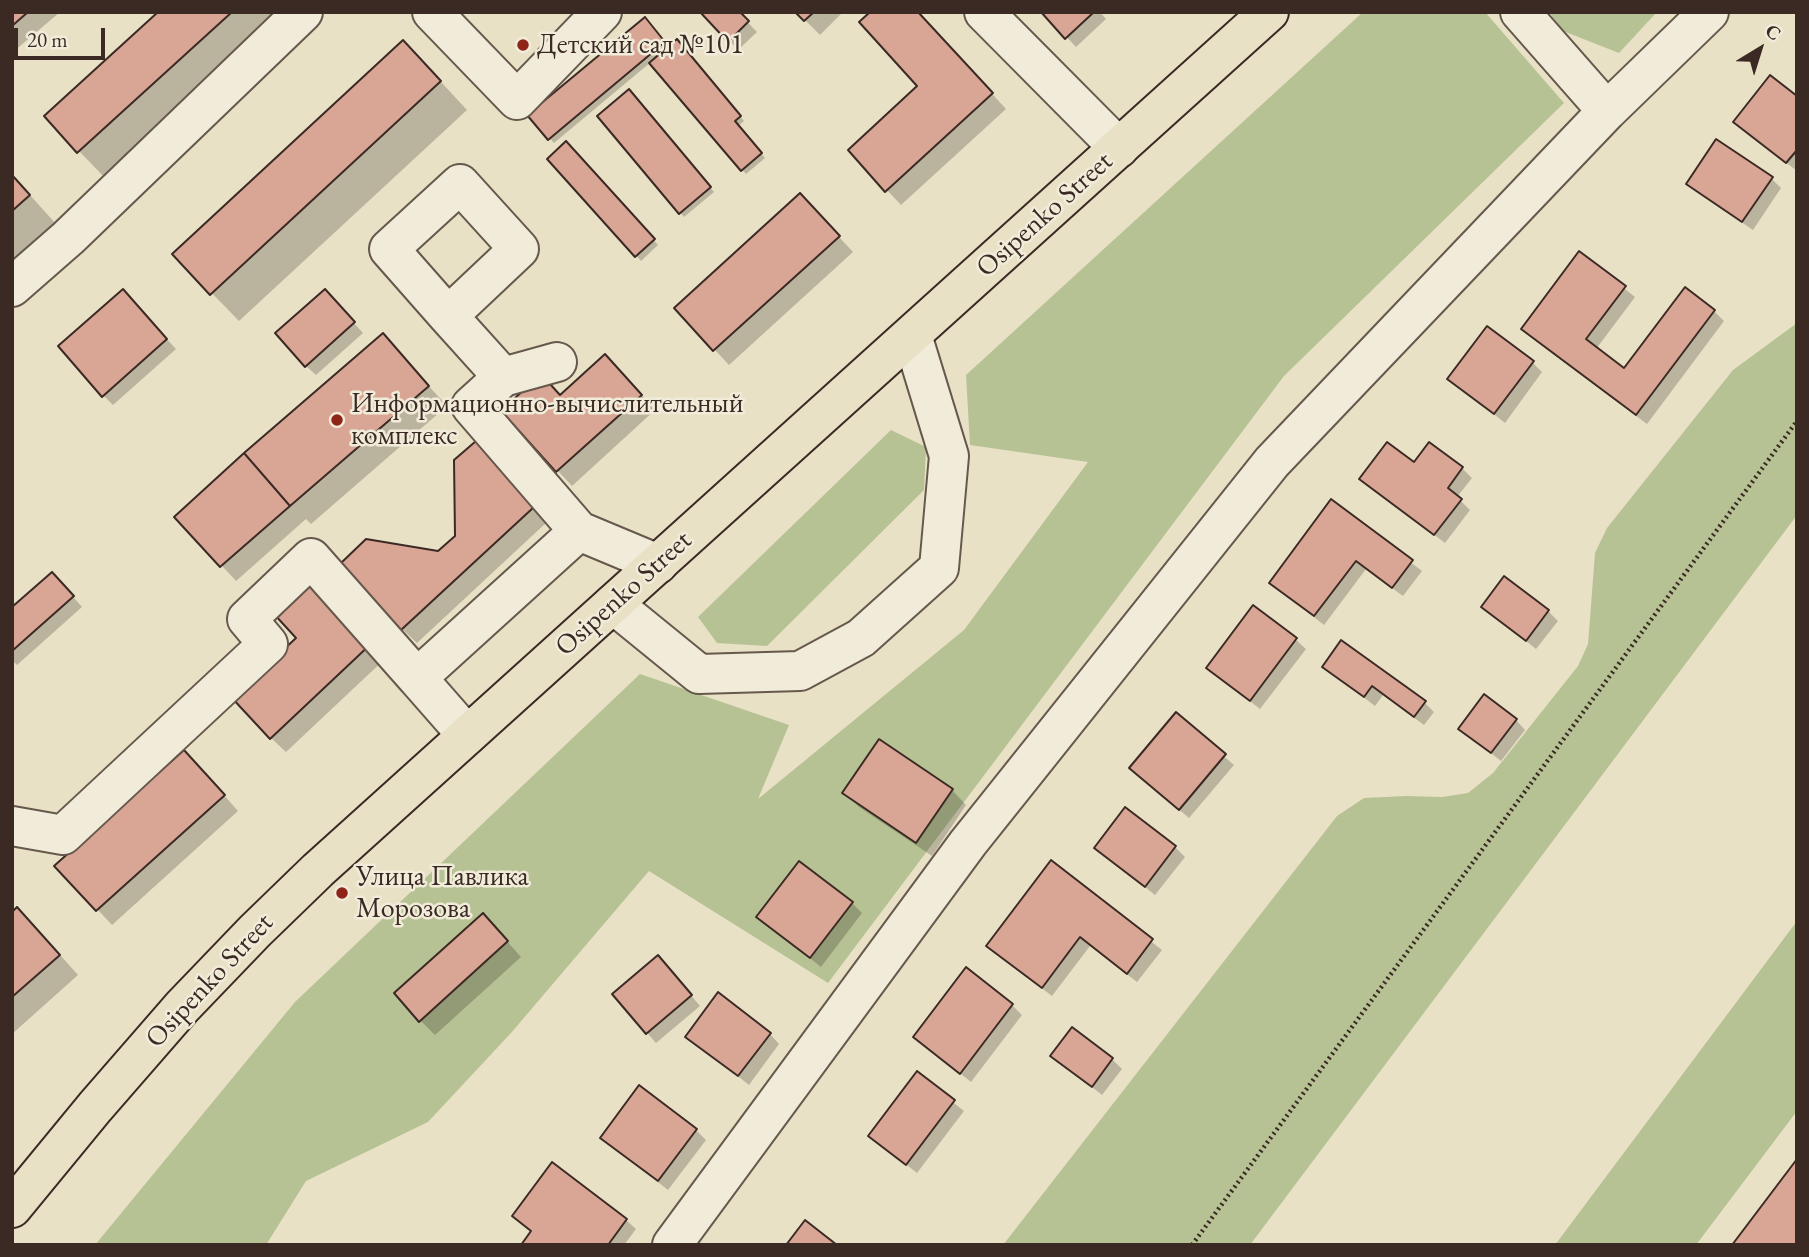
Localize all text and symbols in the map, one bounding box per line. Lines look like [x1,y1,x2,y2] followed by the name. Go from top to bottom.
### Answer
[18,14,108,58] scale bar
[1725,14,1795,84] north arrow
[1760,18,1786,46] text: С
[27,26,68,53] text: 20 m
[537,28,744,62] place label: Детский сад №101
[515,37,531,53] marker: Детский сад №101
[970,145,1120,285] street label: Osipenko Street
[351,387,743,453] place label: Информационно-вычислительный комплекс
[329,412,345,428] marker: Информационно-вычислительный комплекс
[549,524,699,664] street label: Osipenko Street
[356,860,529,926] place label: Улица Павлика Морозова
[334,885,350,901] marker: Улица Павлика Морозова
[139,907,281,1055] street label: Osipenko Street

